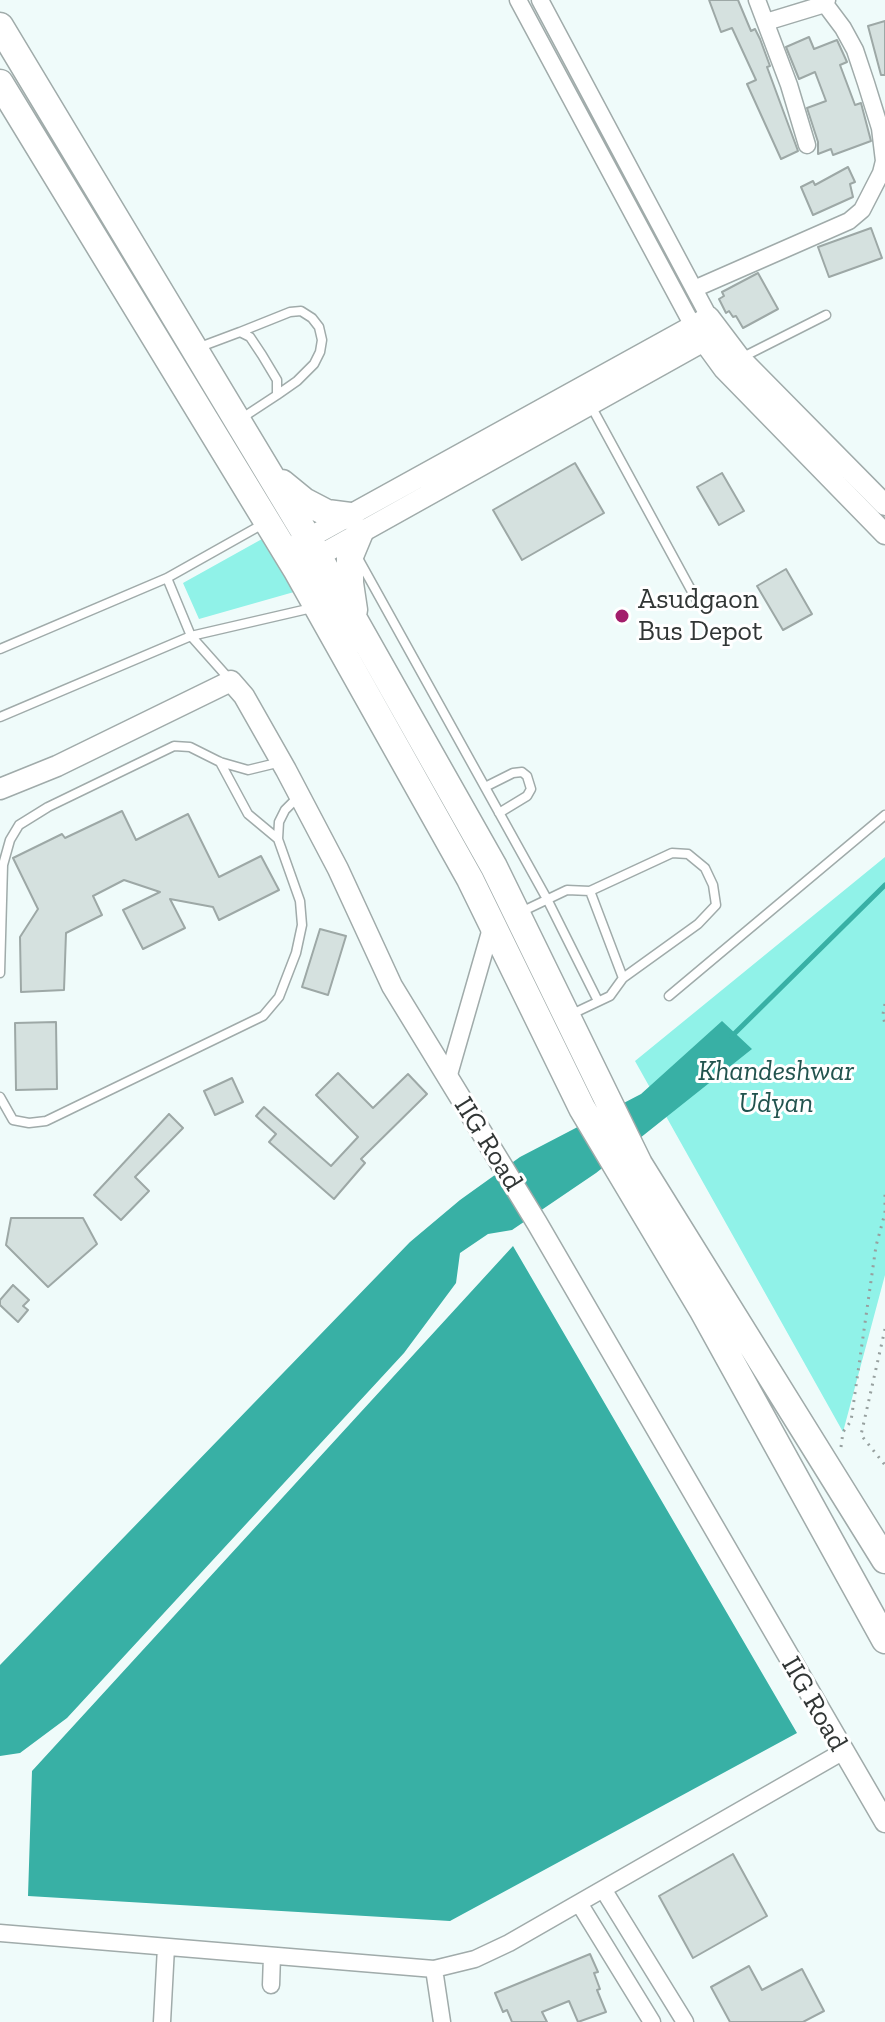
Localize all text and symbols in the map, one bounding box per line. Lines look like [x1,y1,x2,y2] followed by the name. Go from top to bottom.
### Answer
[638,583,762,649] place label: Asudgaon Bus Depot
[613,607,631,625] marker: Asudgaon Bus Depot
[698,1055,854,1121] park label: Khandeshwar Udyan
[446,1091,530,1197] street label: IIG Road
[774,1651,854,1757] street label: IIG Road

